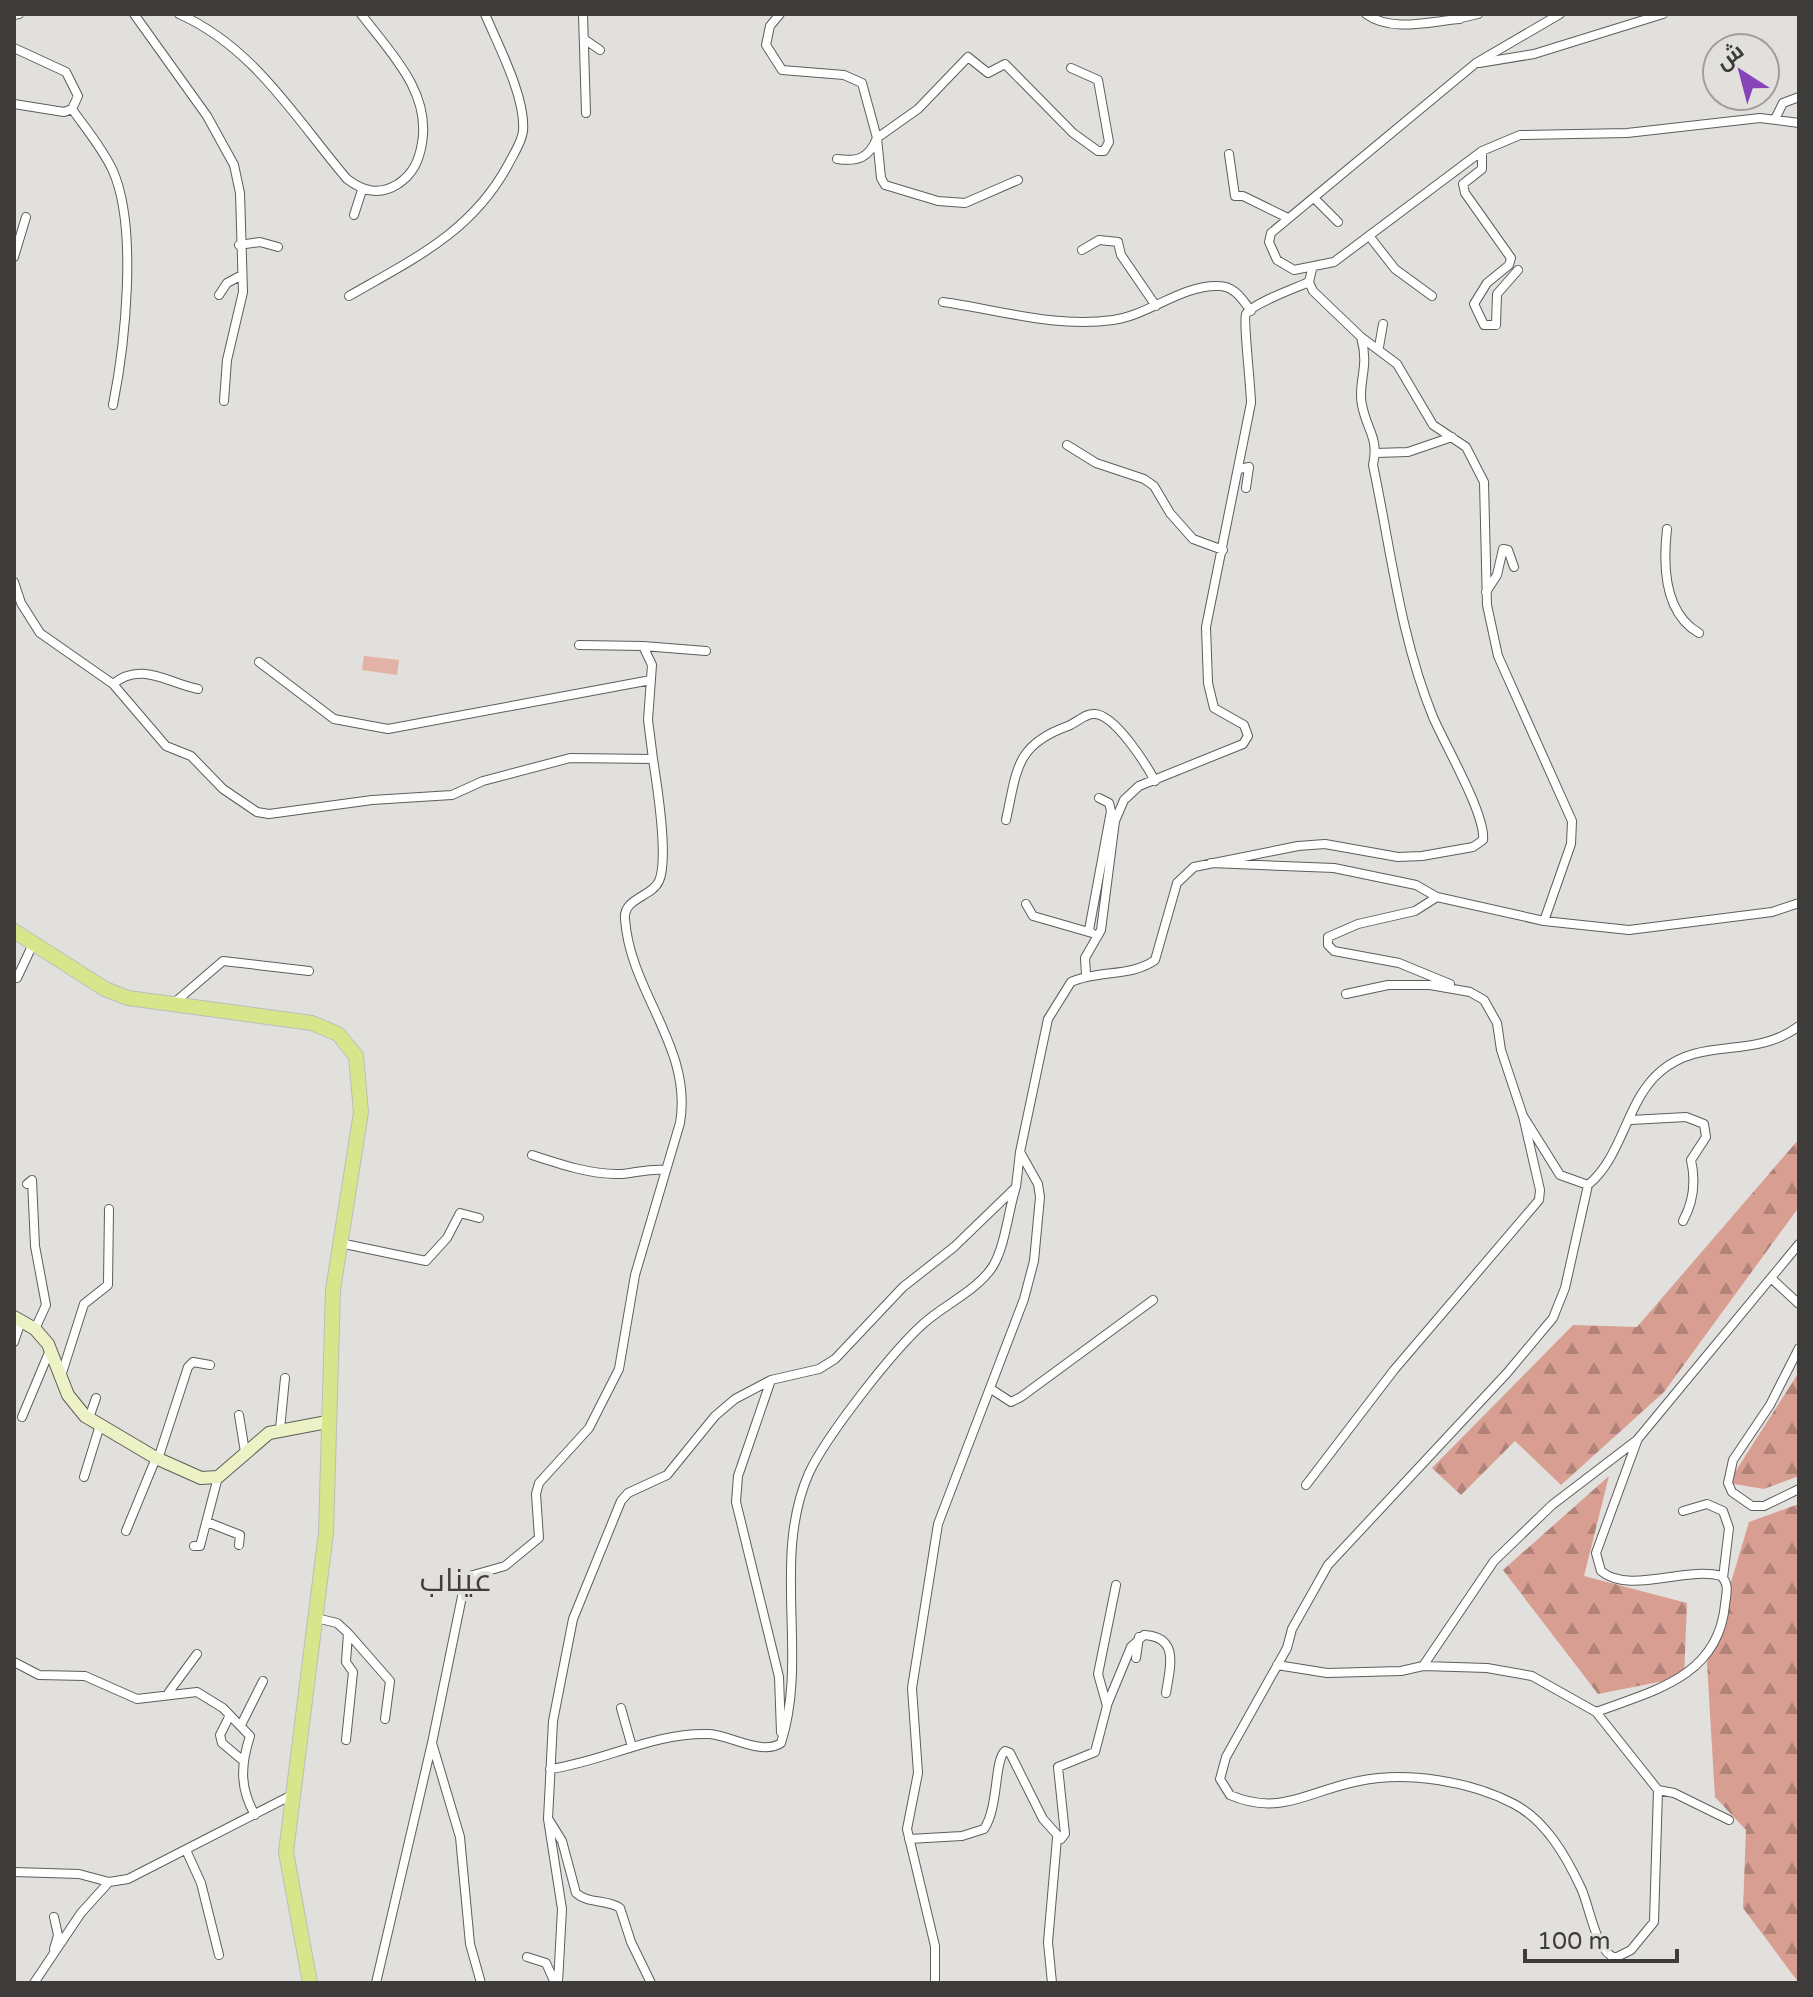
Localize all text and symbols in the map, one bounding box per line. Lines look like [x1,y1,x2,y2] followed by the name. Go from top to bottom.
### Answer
[1701,32,1781,112] north arrow
[1711,38,1749,75] text: ش
[420,1562,492,1600] district label: عيناب
[1525,1913,1677,1963] scale bar
[1537,1927,1611,1956] text: 100 m

